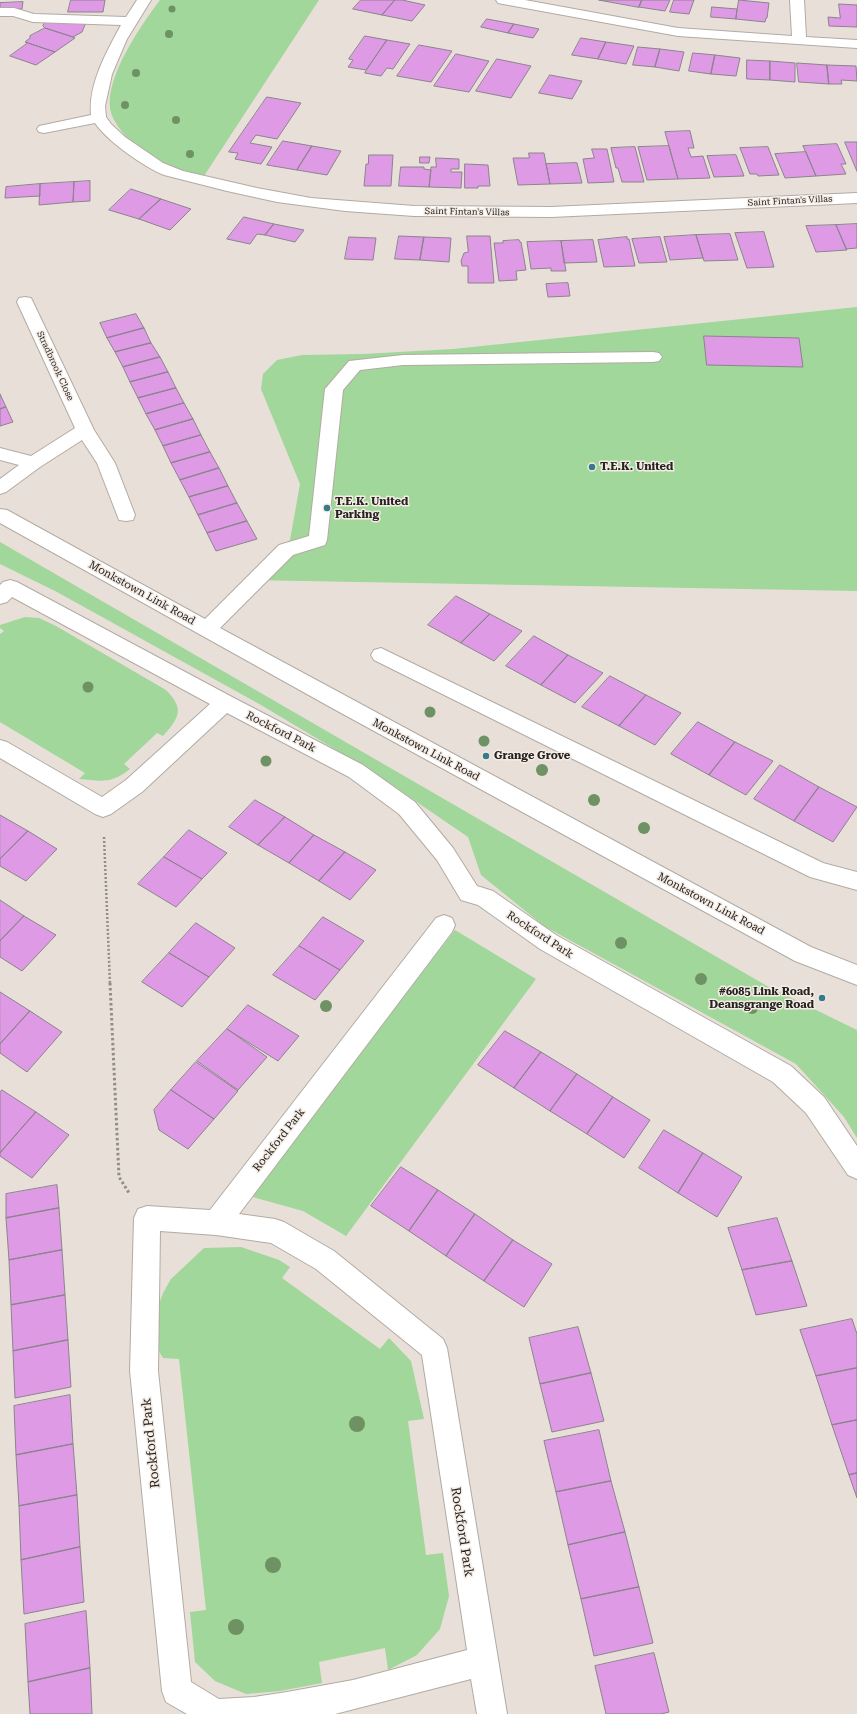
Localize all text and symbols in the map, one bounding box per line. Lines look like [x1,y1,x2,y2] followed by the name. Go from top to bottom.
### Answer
[747,193,833,209] street label: Saint Fintan's Villas
[425,206,509,218] street label: Saint Fintan's Villas
[34,330,76,402] street label: Stradbrook Close
[600,460,673,474] place label: T.E.K. United
[587,462,597,472] marker: T.E.K. United
[335,495,408,521] place label: T.E.K. United Parking
[322,503,332,513] marker: T.E.K. United Parking
[86,558,198,628] street label: Monkstown Link Road
[244,709,318,755] street label: Rockford Park
[370,716,482,784] street label: Monkstown Link Road
[494,749,570,763] place label: Grange Grove
[481,751,491,761] marker: Grange Grove
[655,870,767,938] street label: Monkstown Link Road
[504,909,576,961] street label: Rockford Park
[709,985,814,1011] place label: #6085 Link Road, Deansgrange Road
[817,993,827,1003] marker: #6085 Link Road, Deansgrange Road
[250,1106,308,1174] street label: Rockford Park
[139,1397,163,1489] street label: Rockford Park
[447,1486,477,1578] street label: Rockford Park

